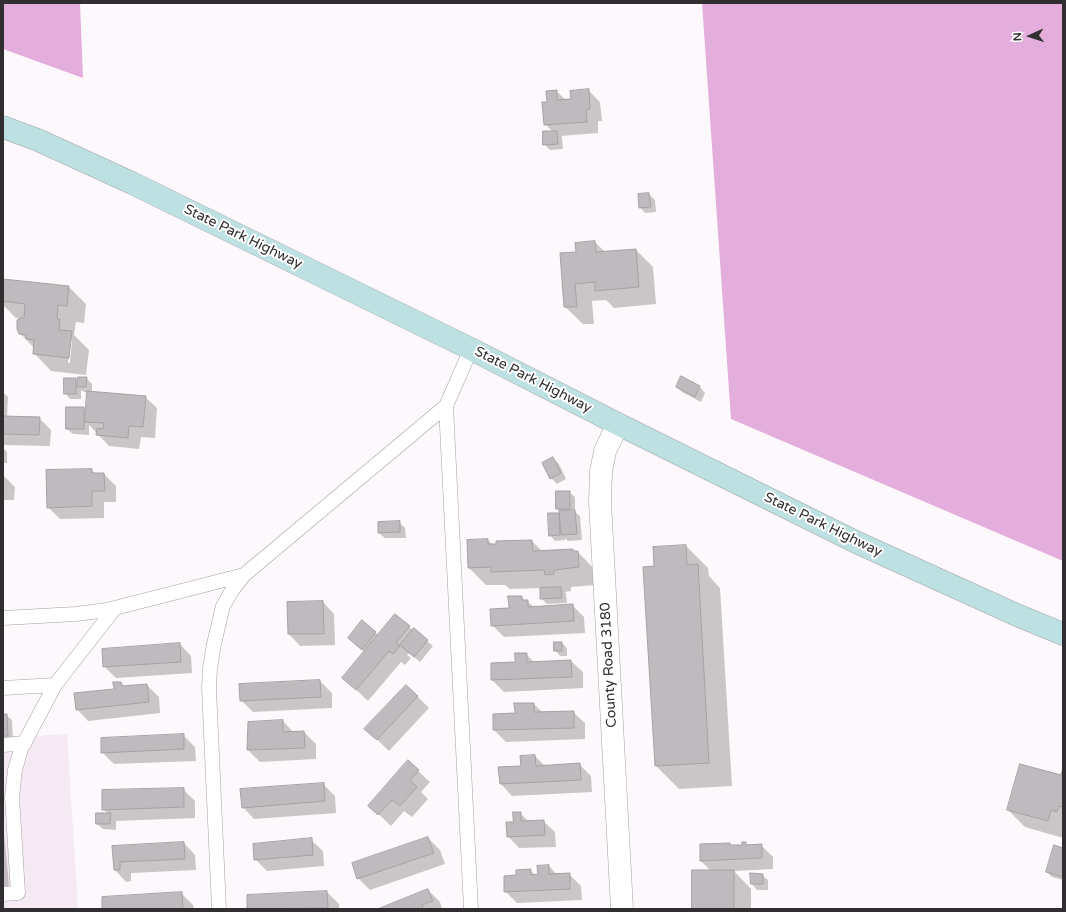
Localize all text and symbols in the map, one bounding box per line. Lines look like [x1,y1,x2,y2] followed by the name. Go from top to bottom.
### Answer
[1010,16,1050,56] north arrow
[1011,32,1024,41] text: N
[181,201,305,273] street label: State Park Highway
[472,343,594,417] street label: State Park Highway
[761,489,885,561] street label: State Park Highway
[597,602,621,728] street label: County Road 3180

